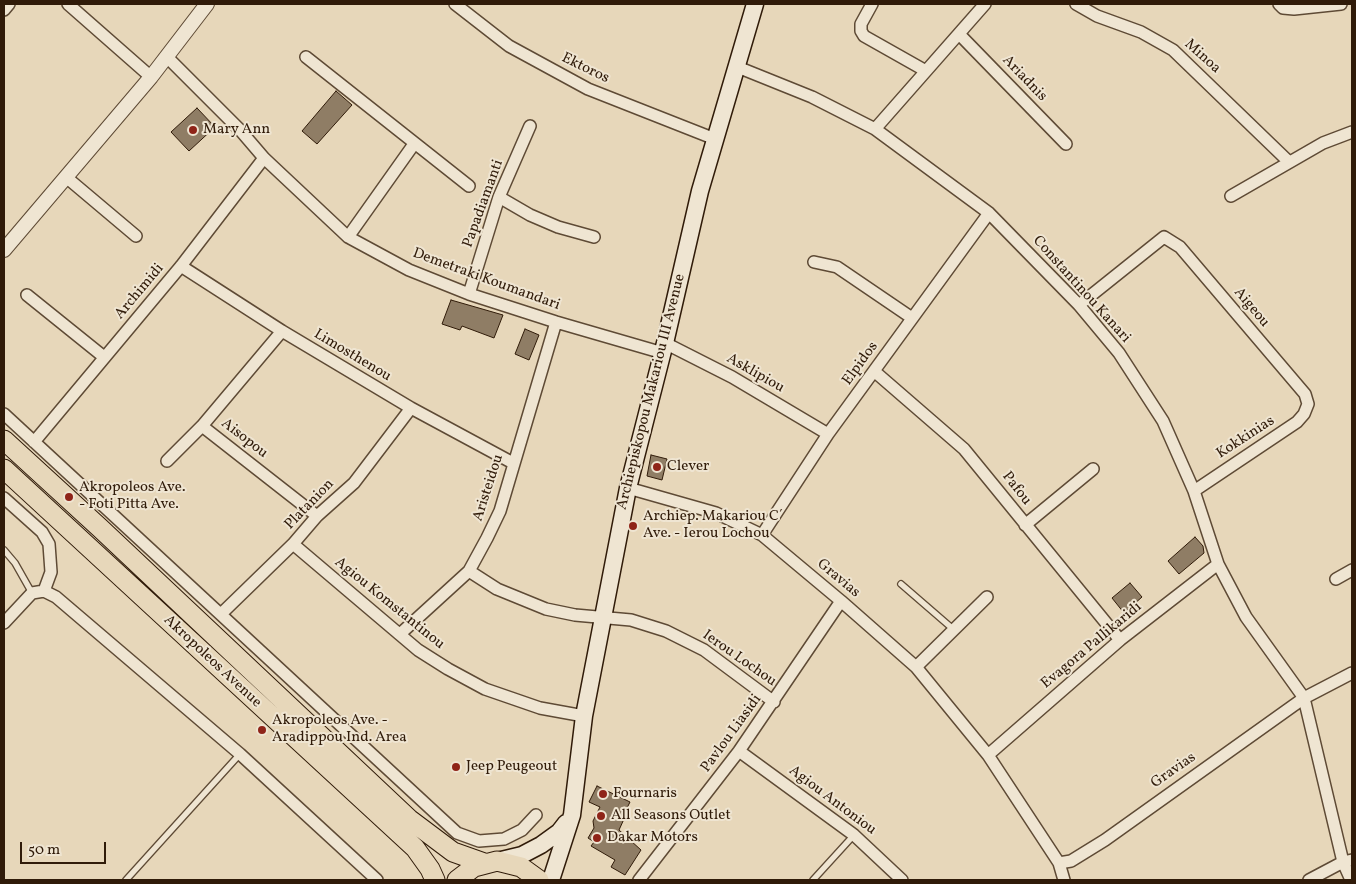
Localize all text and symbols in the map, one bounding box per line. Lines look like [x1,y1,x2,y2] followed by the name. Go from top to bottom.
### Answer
[1180,36,1224,78] street label: Minoa
[558,50,612,88] street label: Ektoros
[998,52,1050,106] street label: Ariadnis
[203,121,270,139] place label: Mary Ann
[187,124,199,136] marker: Mary Ann
[460,158,508,250] street label: Papadiamanti
[1028,233,1134,347] street label: Constantinou Kanari
[410,245,562,315] street label: Demetraki Koumandari
[111,260,169,324] street label: Archimidi
[614,272,690,512] street label: Archiepiskopou Makariou III Avenue
[1229,284,1273,332] street label: Aigeou
[310,326,394,386] street label: Limosthenou
[839,339,883,389] street label: Elpidos
[723,350,787,398] street label: Asklipiou
[1214,413,1278,463] street label: Kokkinias
[217,415,271,463] street label: Aisopou
[470,452,508,524] street label: Aristeidou
[667,458,709,476] place label: Clever
[651,461,663,473] marker: Clever
[997,469,1035,509] street label: Pafou
[281,476,339,534] street label: Platanion
[79,479,185,514] place label: Akropoleos Ave. - Foti Pitta Ave.
[63,491,75,503] marker: Akropoleos Ave. - Foti Pitta Ave.
[643,508,783,543] place label: Archiep. Makariou C´ Ave. - Ierou Lochou
[627,520,639,532] marker: Archiep. Makariou C´ Ave. - Ierou Lochou
[330,554,448,654] street label: Agiou Komstantinou
[813,556,863,602] street label: Gravias
[1038,599,1146,693] street label: Evagora Pallikaridi
[159,612,265,712] street label: Akropoleos Avenue
[699,627,779,691] street label: Ierou Lochou
[698,692,766,776] street label: Pavlou Liasidi
[272,712,407,747] place label: Akropoleos Ave. - Aradippou Ind. Area
[256,724,268,736] marker: Akropoleos Ave. - Aradippou Ind. Area
[1148,749,1200,793] street label: Gravias
[466,758,557,776] place label: Jeep Peugeout
[450,761,462,773] marker: Jeep Peugeout
[785,762,879,840] street label: Agiou Antoniou
[613,785,677,803] place label: Fournaris
[597,788,609,800] marker: Fournaris
[611,807,731,825] place label: All Seasons Outlet
[595,810,607,822] marker: All Seasons Outlet
[607,829,698,847] place label: Dakar Motors
[22,832,109,864] scale bar
[591,832,603,844] marker: Dakar Motors
[28,840,60,861] text: 50 m

